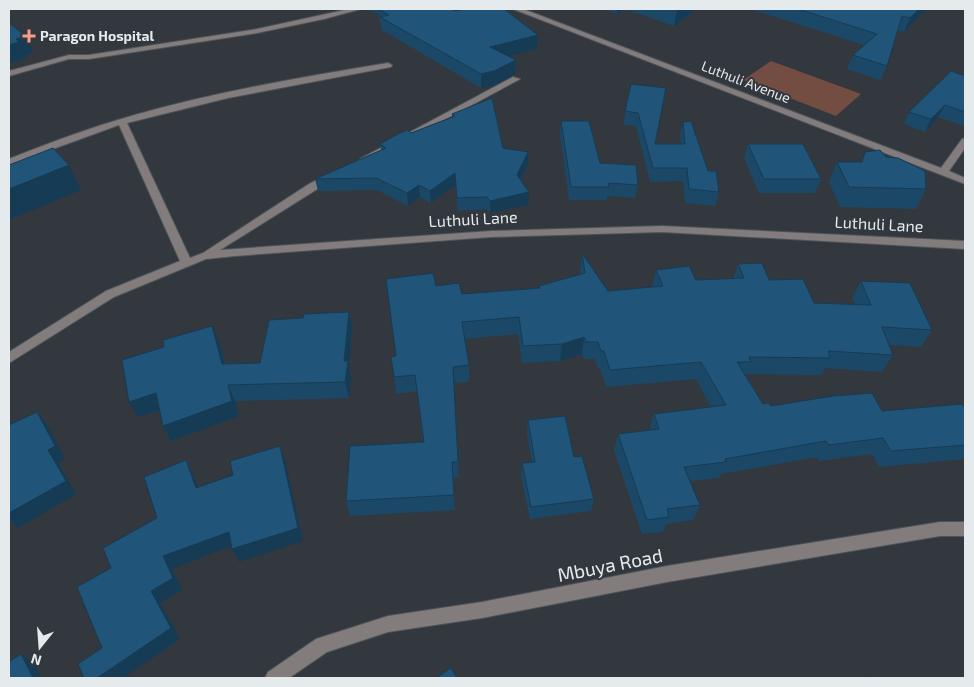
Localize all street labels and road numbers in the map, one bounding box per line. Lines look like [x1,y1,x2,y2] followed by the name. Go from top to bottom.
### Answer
[699,57,793,106] street label: Luthuli Avenue
[428,207,518,230] street label: Luthuli Lane
[834,212,924,235] street label: Luthuli Lane
[555,543,664,586] street label: Mbuya Road

